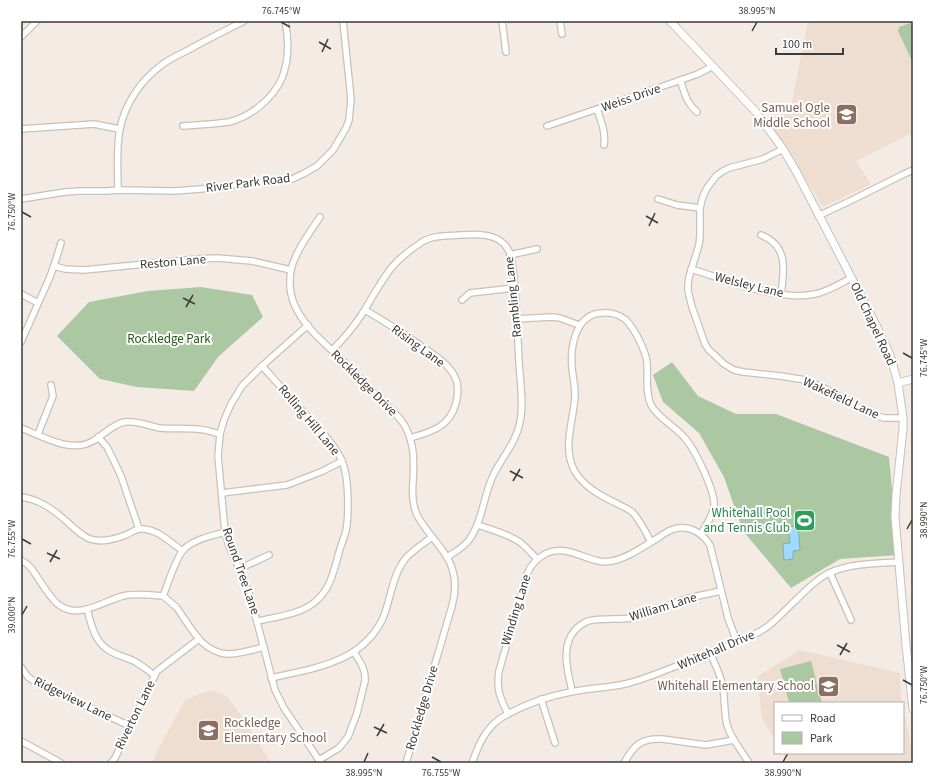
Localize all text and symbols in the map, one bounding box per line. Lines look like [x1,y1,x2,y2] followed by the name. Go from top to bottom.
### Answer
[262,4,300,18] text: 76.745°W
[738,4,776,18] text: 38.995°N
[776,30,843,56] scale bar
[782,36,812,53] text: 100 m
[599,79,663,117] street label: Weiss Drive
[753,99,830,132] place label: Samuel Ogle Middle School
[833,102,859,128] school or university icon: Samuel Ogle Middle School
[205,169,291,197] street label: River Park Road
[5,193,19,231] text: 76.750°W
[139,250,207,274] street label: Reston Lane
[500,256,526,338] street label: Rambling Lane
[713,268,785,302] street label: Welsley Lane
[846,279,900,369] street label: Old Chapel Road
[388,321,448,371] street label: Rising Lane
[127,330,211,348] park label: Rockledge Park
[917,339,931,377] text: 76.745°W
[327,346,401,420] street label: Rockledge Drive
[800,372,882,424] street label: Wakefield Lane
[274,381,344,459] street label: Rolling Hill Lane
[917,501,931,539] text: 38.990°N
[703,504,790,537] place label: Whitehall Pool and Tennis Club
[792,507,818,533] sports icon: Whitehall Pool and Tennis Club
[5,520,19,558] text: 76.755°W
[218,525,264,617] street label: Round Tree Lane
[497,572,535,648] street label: Winding Lane
[627,588,699,626] street label: William Lane
[5,596,19,634] text: 39.000°N
[675,626,757,674] street label: Whitehall Drive
[401,664,443,752] street label: Rockledge Drive
[917,666,931,704] text: 76.750°W
[31,672,115,726] street label: Ridgeview Lane
[816,673,842,699] school or university icon: Whitehall Elementary School
[110,677,160,753] street label: Riverton Lane
[658,677,814,695] place label: Whitehall Elementary School
[774,702,904,754] legend
[810,710,836,727] text: Road
[224,714,326,747] place label: Rockledge Elementary School
[196,717,222,743] school or university icon: Rockledge Elementary School
[810,730,832,747] text: Park
[345,766,383,780] text: 38.995°N
[422,766,460,780] text: 76.755°W
[764,766,802,780] text: 38.990°N

